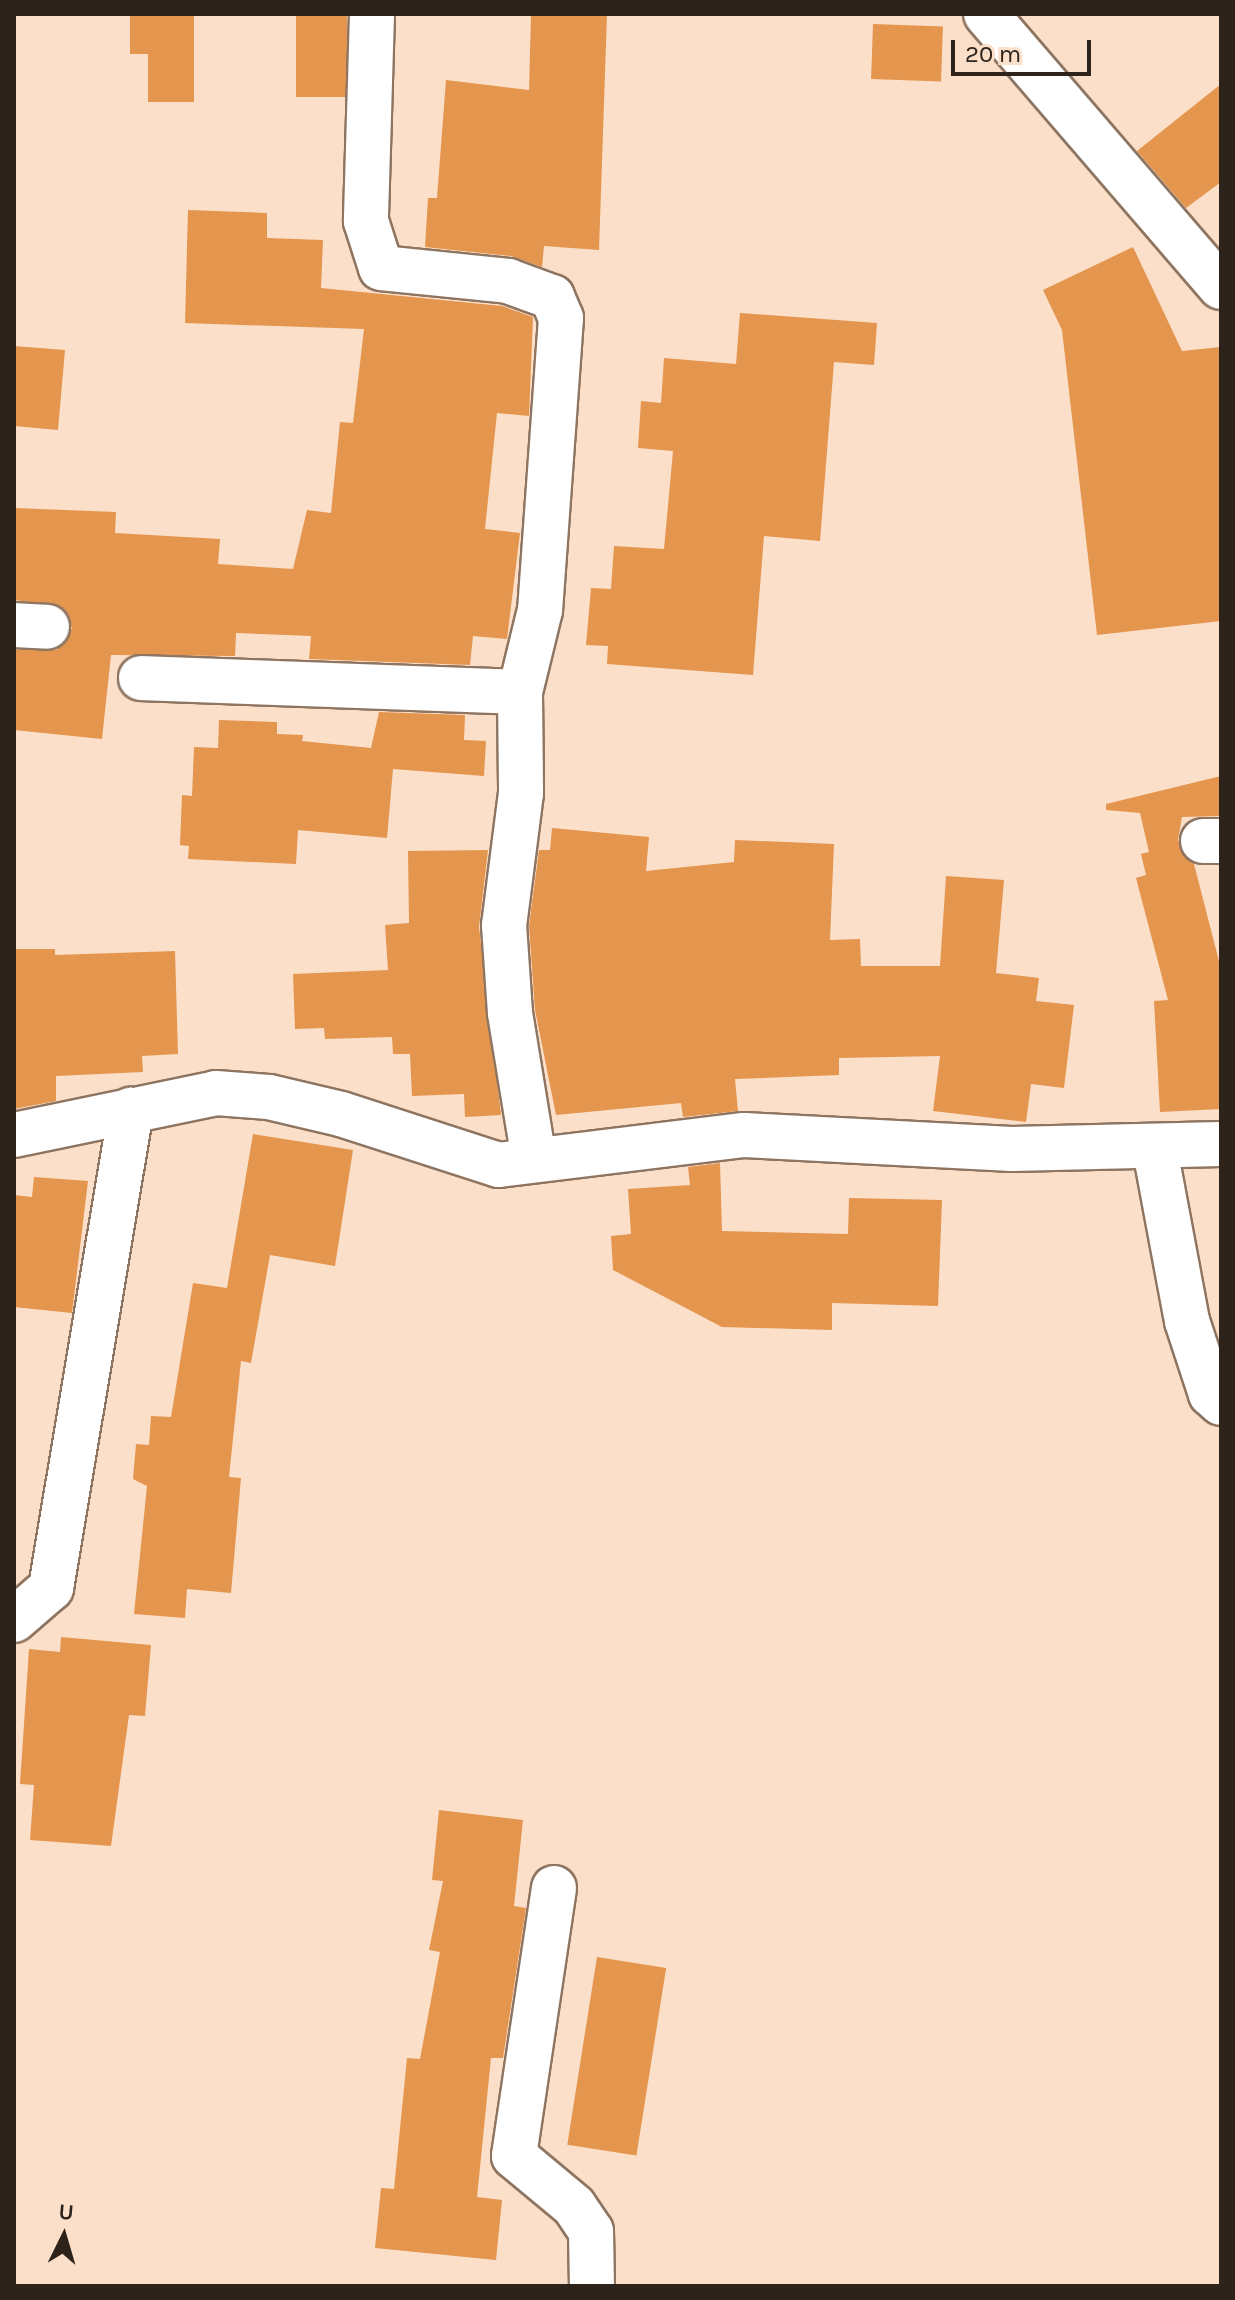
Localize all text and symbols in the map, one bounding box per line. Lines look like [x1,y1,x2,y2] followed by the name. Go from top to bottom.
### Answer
[955,24,1095,74] scale bar
[965,40,1021,68] text: 20 m
[24,2196,104,2276] north arrow
[57,2198,75,2226] text: U

